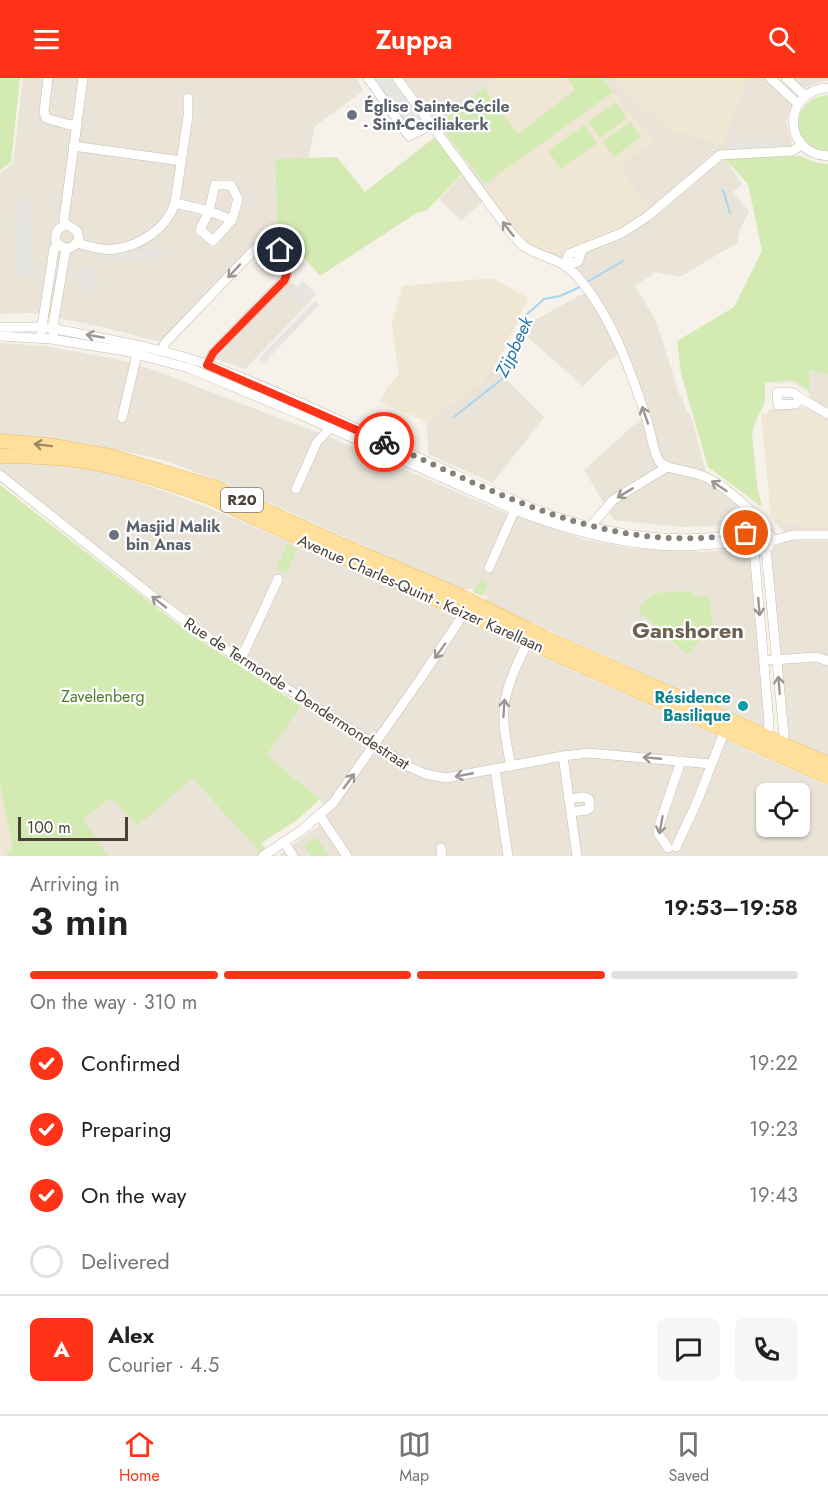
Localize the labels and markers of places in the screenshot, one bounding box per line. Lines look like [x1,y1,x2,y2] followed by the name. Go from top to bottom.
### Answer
[364,95,510,136] place label: Église Sainte-Cécile - Sint-Ceciliakerk
[345,108,359,122] marker: Église Sainte-Cécile - Sint-Ceciliakerk
[254,224,305,275] pin
[720,507,771,558] pin
[126,515,221,556] place label: Masjid Malik bin Anas
[107,528,121,542] marker: Masjid Malik bin Anas
[654,686,731,727] place label: Résidence Basilique
[736,699,750,713] marker: Résidence Basilique

